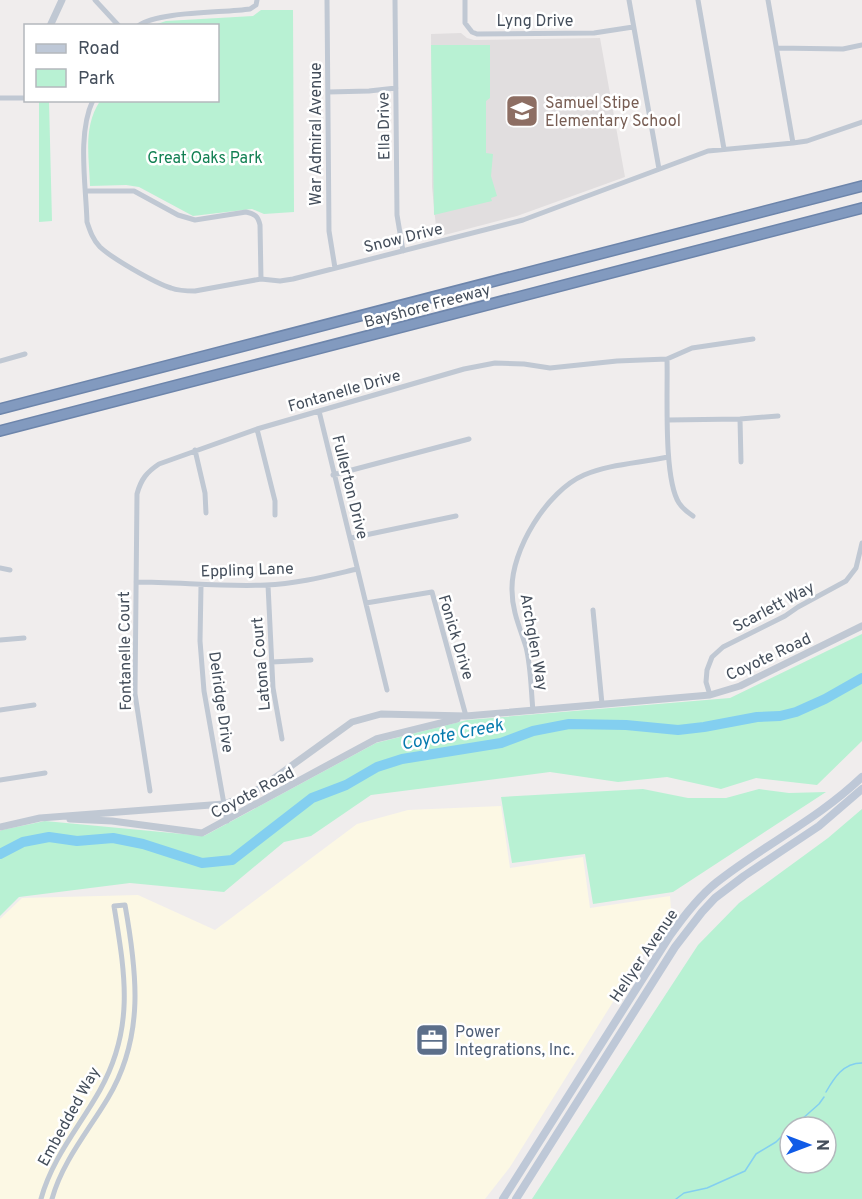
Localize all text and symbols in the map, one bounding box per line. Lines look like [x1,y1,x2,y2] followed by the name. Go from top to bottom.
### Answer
[497,12,573,32] street label: Lyng Drive
[24,24,219,102] legend
[78,38,120,61] text: Road
[307,62,327,206] street label: War Admiral Avenue
[78,68,115,91] text: Park
[374,92,396,160] street label: Ella Drive
[504,93,540,129] school or university icon: Samuel Stipe Elementary School
[545,94,681,132] place label: Samuel Stipe Elementary School
[147,149,263,169] park label: Great Oaks Park
[362,219,445,258] street label: Snow Drive
[362,280,493,333] street label: Bayshore Freeway
[286,366,403,418] street label: Fontanelle Drive
[326,433,372,542] street label: Fullerton Drive
[200,559,294,583] street label: Eppling Lane
[730,578,818,638] street label: Scarlett Way
[115,591,137,711] street label: Fontanelle Court
[515,592,551,692] street label: Archglen Way
[433,593,477,682] street label: Fonick Drive
[248,616,276,712] street label: Latona Court
[723,629,815,686] street label: Coyote Road
[203,650,237,754] street label: Delridge Drive
[399,714,506,757] water label: Coyote Creek
[208,763,298,824] street label: Coyote Road
[606,906,683,1007] street label: Hellyer Avenue
[414,1022,450,1058] office icon: Power Integrations, Inc.
[455,1023,574,1061] place label: Power Integrations, Inc.
[34,1064,105,1170] street label: Embedded Way
[778,1115,838,1175] north arrow
[811,1139,831,1151] text: N

